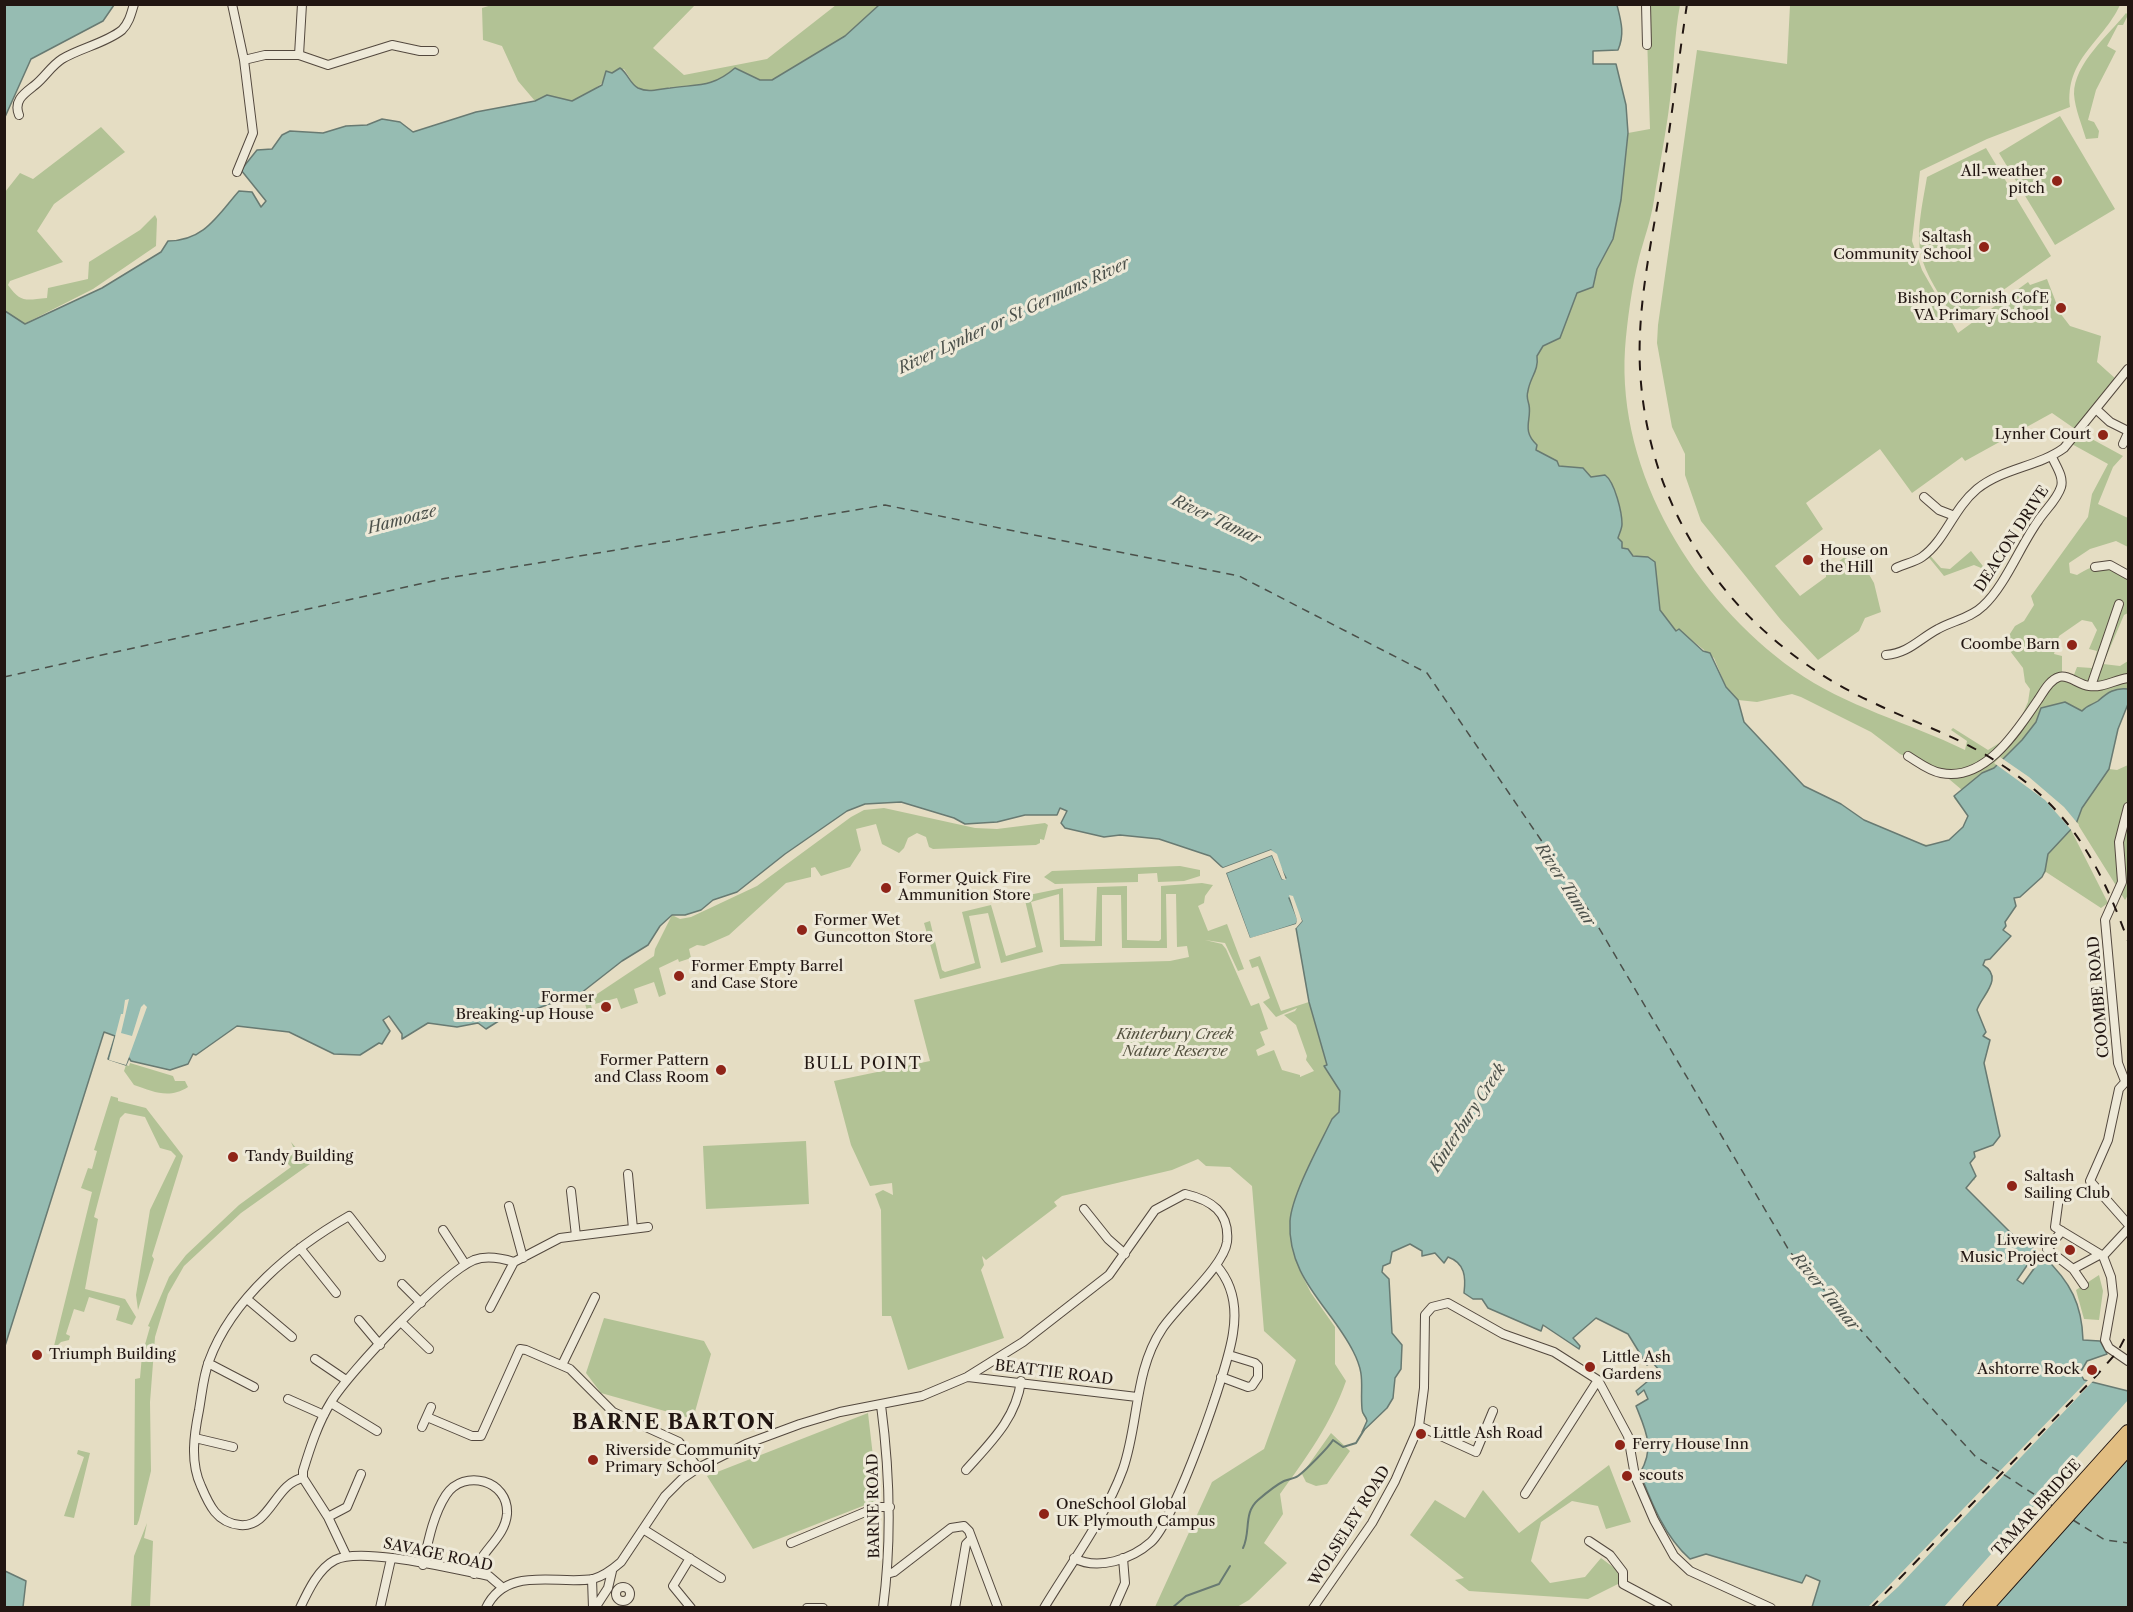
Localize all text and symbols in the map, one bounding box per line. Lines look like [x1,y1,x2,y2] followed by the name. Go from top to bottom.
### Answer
[1961,163,2045,198] place label: All-weather pitch
[2050,174,2064,188] marker: All-weather pitch
[1833,229,1972,264] place label: Saltash Community School
[1977,240,1991,254] marker: Saltash Community School
[895,254,1133,378] water label: River Lynher or St Germans River
[1897,290,2049,325] place label: Bishop Cornish CofE VA Primary School
[2054,301,2068,315] marker: Bishop Cornish CofE VA Primary School
[1994,426,2091,444] place label: Lynher Court
[2096,428,2110,442] marker: Lynher Court
[1971,483,2053,595] street label: DEACON DRIVE
[1169,491,1263,549] water label: River Tamar
[365,502,439,538] water label: Hamoaze
[1820,542,1888,577] place label: House on the Hill
[1801,553,1815,567] marker: House on the Hill
[1961,636,2060,654] place label: Coombe Barn
[2065,638,2079,652] marker: Coombe Barn
[1531,840,1599,930] water label: River Tamar
[898,870,1031,905] place label: Former Quick Fire Ammunition Store
[879,881,893,895] marker: Former Quick Fire Ammunition Store
[814,912,933,947] place label: Former Wet Guncotton Store
[795,923,809,937] marker: Former Wet Guncotton Store
[2085,935,2113,1059] street label: COOMBE ROAD
[691,958,843,993] place label: Former Empty Barrel and Case Store
[672,969,686,983] marker: Former Empty Barrel and Case Store
[455,989,594,1024] place label: Former Breaking-up House
[599,1000,613,1014] marker: Former Breaking-up House
[1116,1026,1234,1061] park label: Kinterbury Creek Nature Reserve
[594,1052,709,1087] place label: Former Pattern and Class Room
[804,1054,922,1074] district label: BULL POINT
[1426,1060,1510,1176] water label: Kinterbury Creek
[714,1063,728,1077] marker: Former Pattern and Class Room
[245,1148,353,1166] place label: Tandy Building
[226,1150,240,1164] marker: Tandy Building
[2024,1168,2110,1203] place label: Saltash Sailing Club
[2005,1179,2019,1193] marker: Saltash Sailing Club
[1960,1232,2058,1267] place label: Livewire Music Project
[2063,1243,2077,1257] marker: Livewire Music Project
[1787,1249,1863,1335] water label: River Tamar
[49,1346,176,1364] place label: Triumph Building
[30,1348,44,1362] marker: Triumph Building
[1602,1349,1671,1384] place label: Little Ash Gardens
[994,1357,1114,1389] street label: BEATTIE ROAD
[1583,1360,1597,1374] marker: Little Ash Gardens
[1977,1361,2080,1379] place label: Ashtorre Rock
[2085,1363,2099,1377] marker: Ashtorre Rock
[572,1410,776,1436] district label: BARNE BARTON
[1433,1425,1543,1443] place label: Little Ash Road
[1414,1427,1428,1441] marker: Little Ash Road
[1632,1436,1749,1454] place label: Ferry House Inn
[1613,1438,1627,1452] marker: Ferry House Inn
[605,1442,761,1477] place label: Riverside Community Primary School
[586,1453,600,1467] marker: Riverside Community Primary School
[864,1453,884,1559] street label: BARNE ROAD
[1989,1456,2085,1560] street label: TAMAR BRIDGE
[1306,1463,1394,1589] street label: WOLSELEY ROAD
[1639,1467,1684,1485] place label: scouts
[1620,1469,1634,1483] marker: scouts
[1056,1496,1215,1531] place label: OneSchool Global UK Plymouth Campus
[1037,1507,1051,1521] marker: OneSchool Global UK Plymouth Campus
[382,1535,494,1575] street label: SAVAGE ROAD

